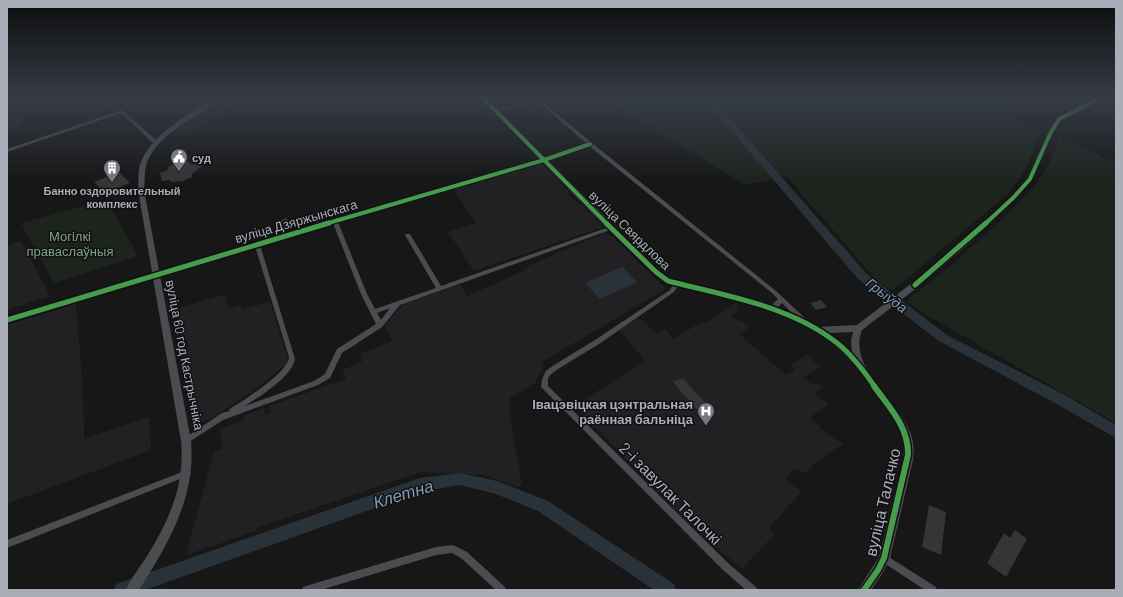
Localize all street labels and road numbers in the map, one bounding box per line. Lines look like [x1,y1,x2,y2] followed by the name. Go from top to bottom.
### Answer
[586,187,675,274] street label: вуліца Свярдлова
[233,196,360,246] street label: вуліца Дзяржынскага
[163,279,208,432] street label: вуліца 60 год Кастрычніка
[616,438,726,548] street label: 2-і завулак Талочкі
[860,446,904,558] street label: вуліца Талачко

